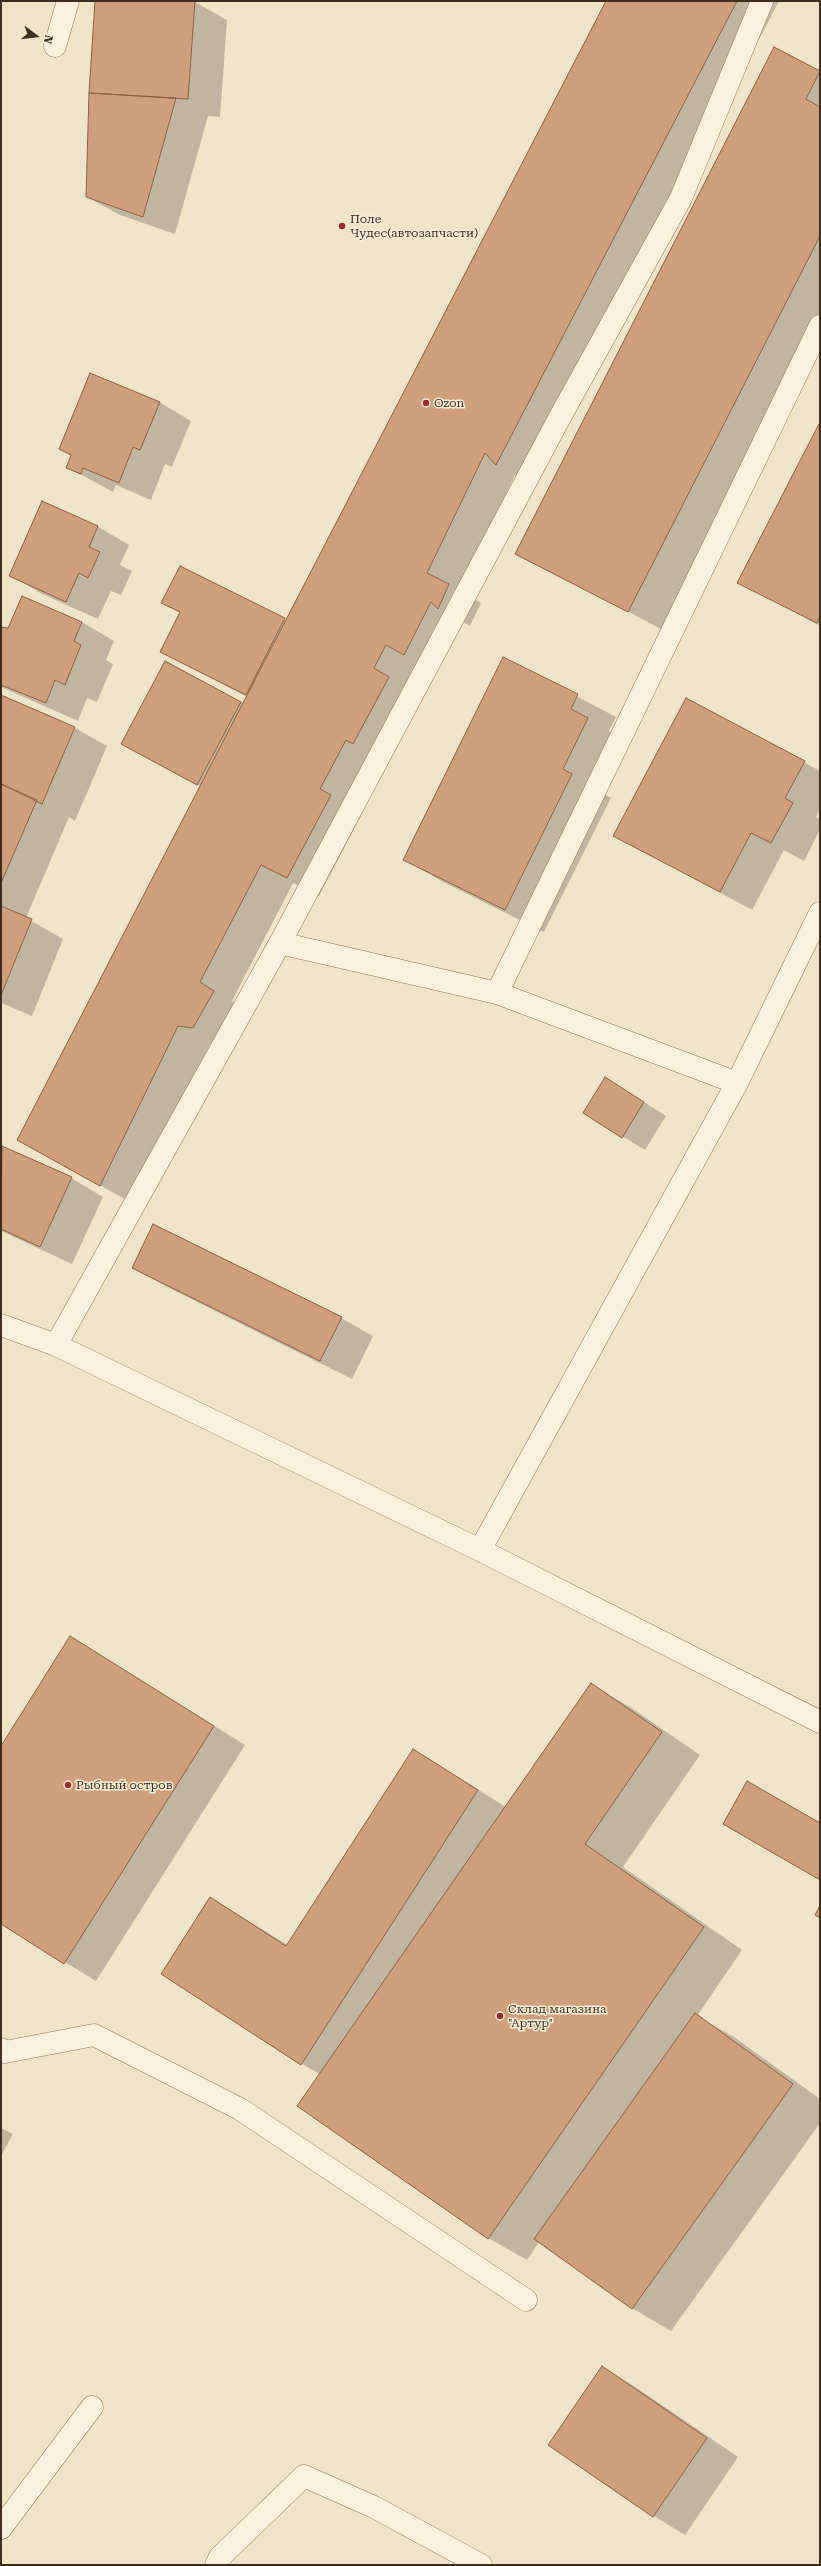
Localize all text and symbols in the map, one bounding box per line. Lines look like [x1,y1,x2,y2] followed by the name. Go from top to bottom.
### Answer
[16,16,56,56] north arrow
[41,33,55,45] text: N
[350,212,478,240] place label: Поле Чудес(автозапчасти)
[337,221,347,231] marker: Поле Чудес(автозапчасти)
[434,396,464,410] place label: Ozon
[421,398,431,408] marker: Ozon
[76,1778,173,1792] place label: Рыбный остров
[63,1780,73,1790] marker: Рыбный остров
[508,2002,606,2030] place label: Склад магазина "Артур"
[495,2011,505,2021] marker: Склад магазина "Артур"

